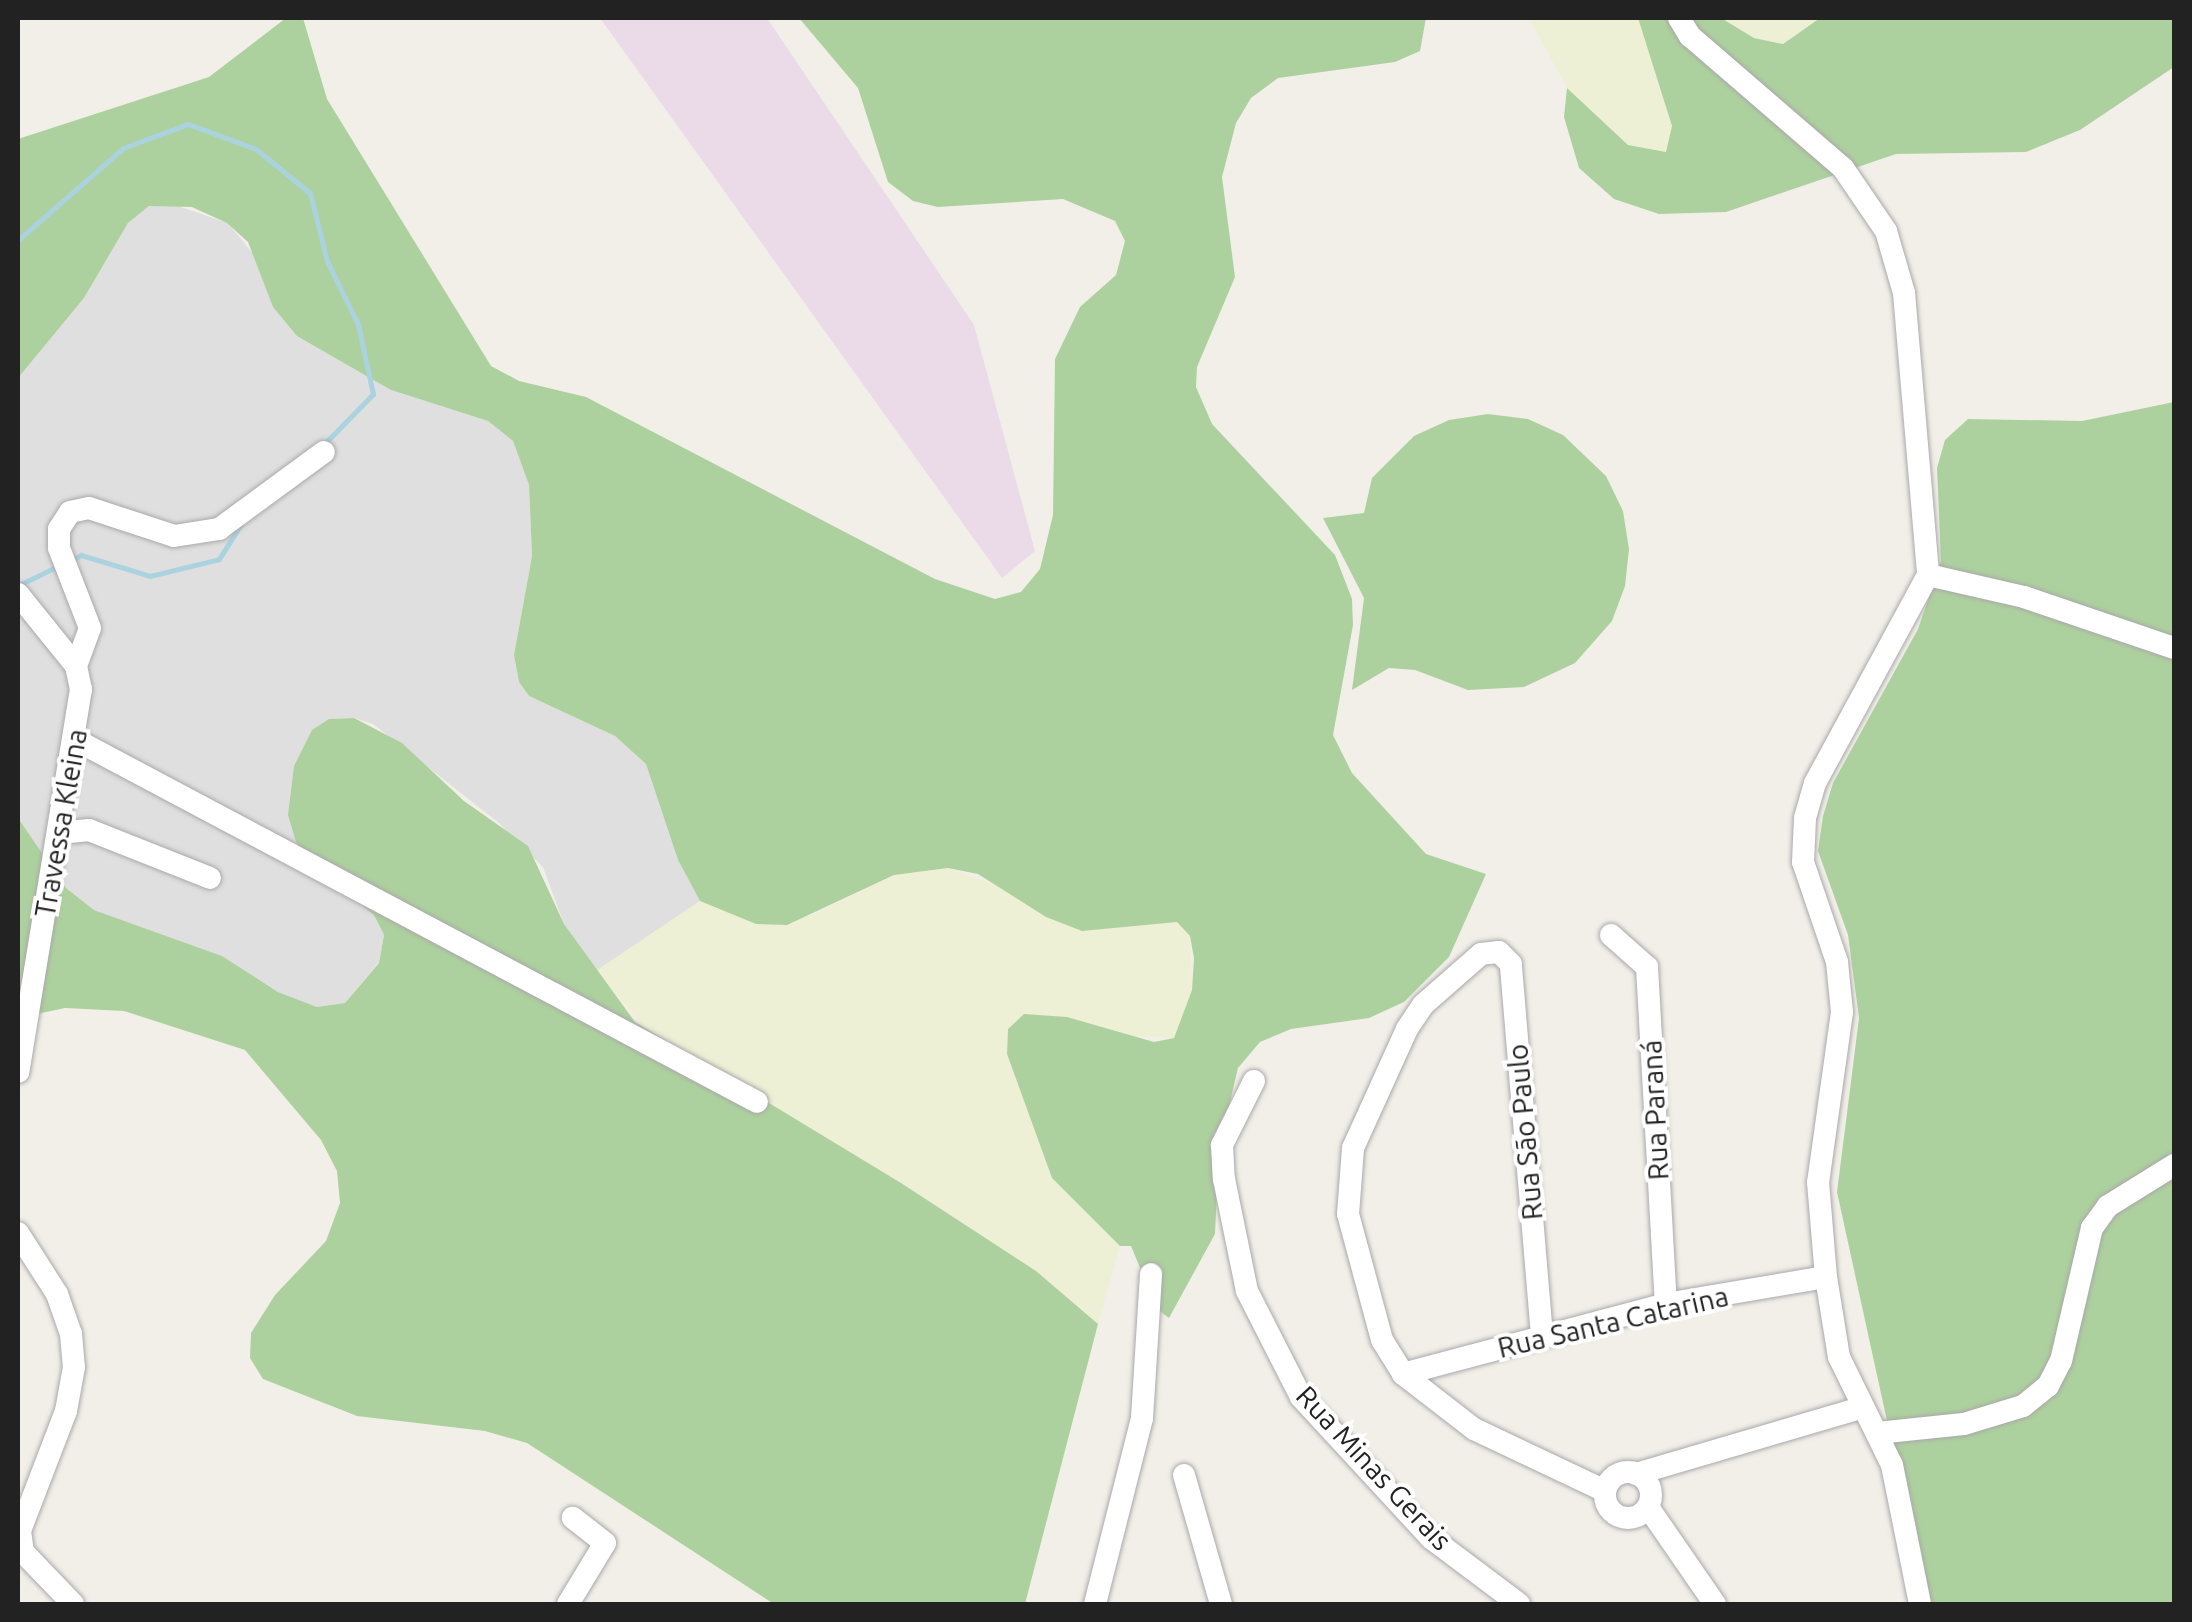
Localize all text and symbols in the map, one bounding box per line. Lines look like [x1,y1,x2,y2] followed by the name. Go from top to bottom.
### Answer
[28,726,94,920] street label: Travessa Kleina
[1635,1039,1675,1181] street label: Rua Paraná
[1501,1043,1549,1221] street label: Rua São Paulo
[1494,1279,1732,1365] street label: Rua Santa Catarina
[1289,1379,1459,1557] street label: Rua Minas Gerais

